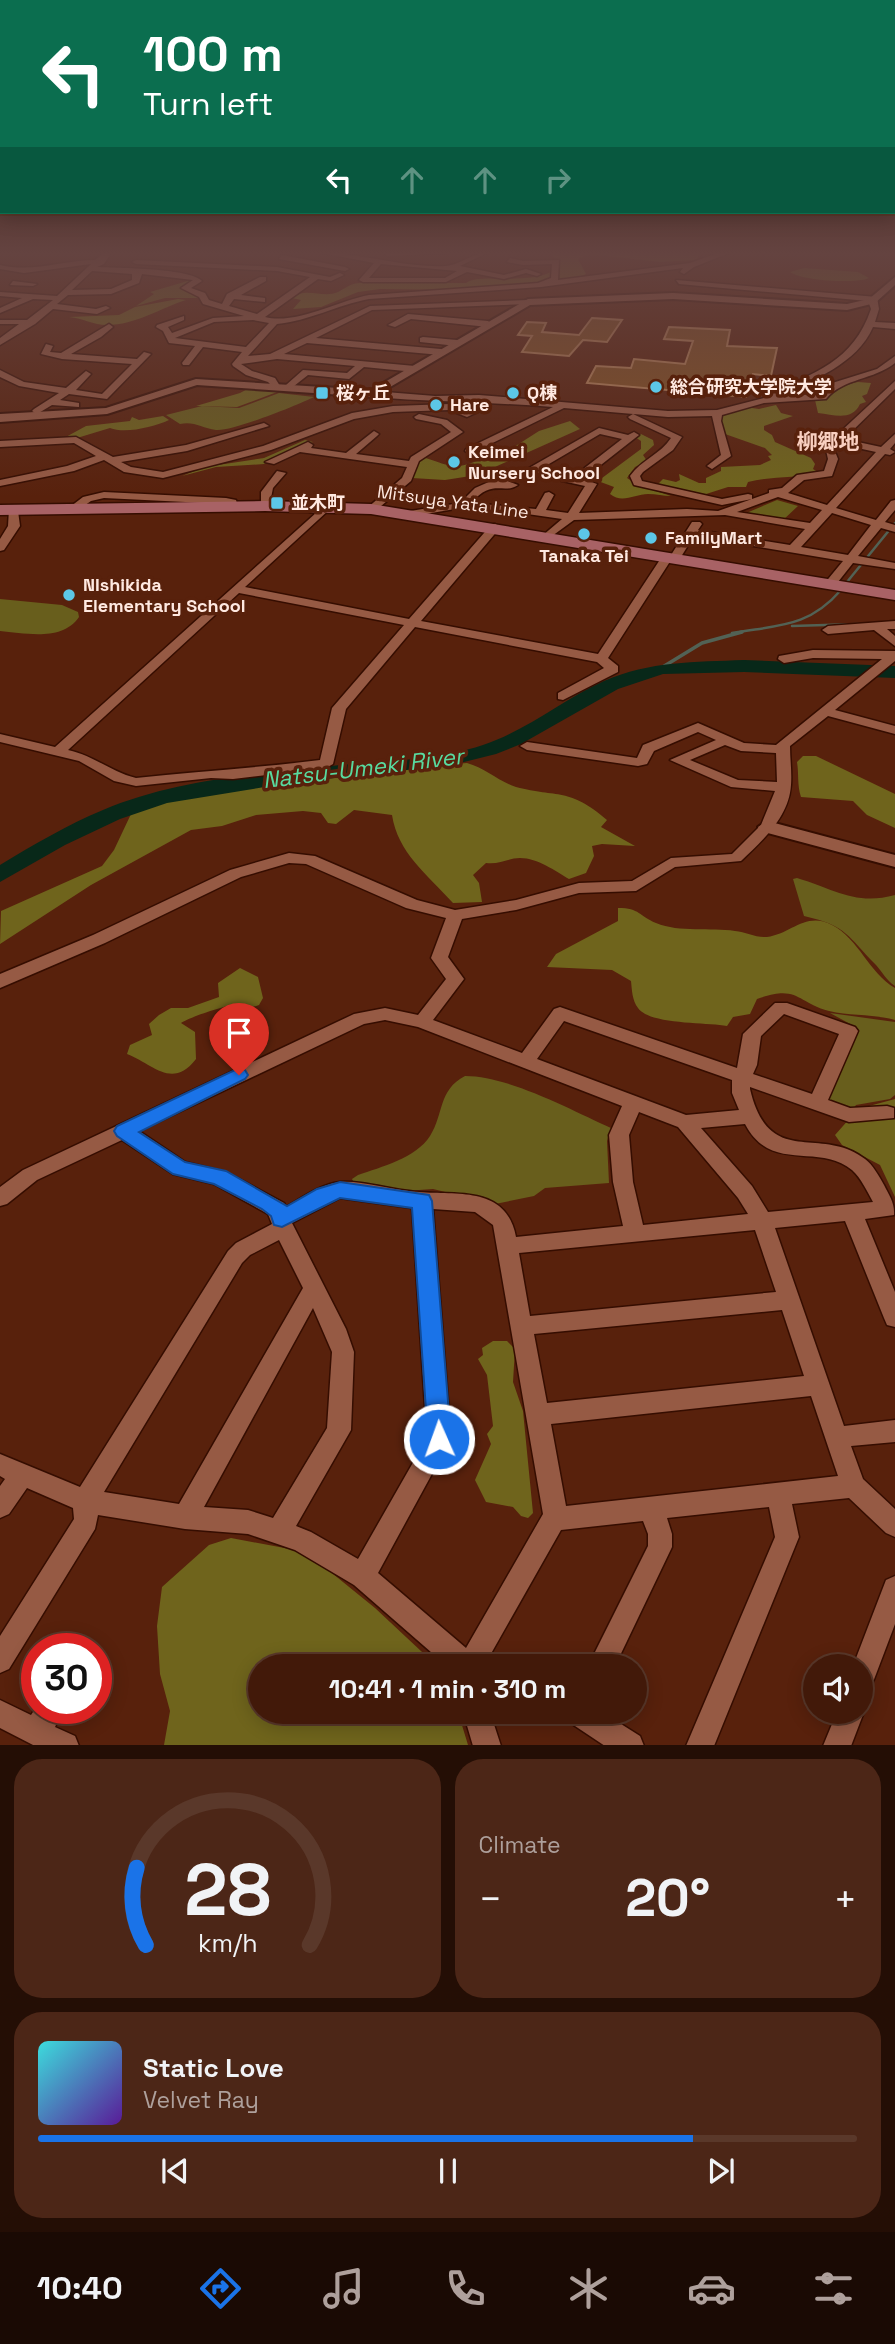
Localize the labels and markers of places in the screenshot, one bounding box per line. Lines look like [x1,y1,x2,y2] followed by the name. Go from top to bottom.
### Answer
[670,375,832,398] place label: 総合研究大学院大学
[648,379,664,395] marker: 総合研究大学院大学
[336,381,390,404] place label: 桜ヶ丘
[527,381,557,404] place label: Q棟
[314,385,330,401] marker: 桜ヶ丘
[505,385,521,401] marker: Q棟
[450,393,489,416] place label: Hare
[428,397,444,413] marker: Hare
[468,440,600,484] place label: Keimei Nursery School
[446,454,462,470] marker: Keimei Nursery School
[291,491,345,514] place label: 並木町
[269,495,285,511] marker: 並木町
[576,526,592,542] marker: Tanaka Tei
[665,526,763,549] place label: FamilyMart
[643,530,659,546] marker: FamilyMart
[539,544,629,567] place label: Tanaka Tei
[83,573,246,617] place label: NIshikida Elementary School
[61,587,77,603] marker: NIshikida Elementary School
[209,1003,269,1075] pin

